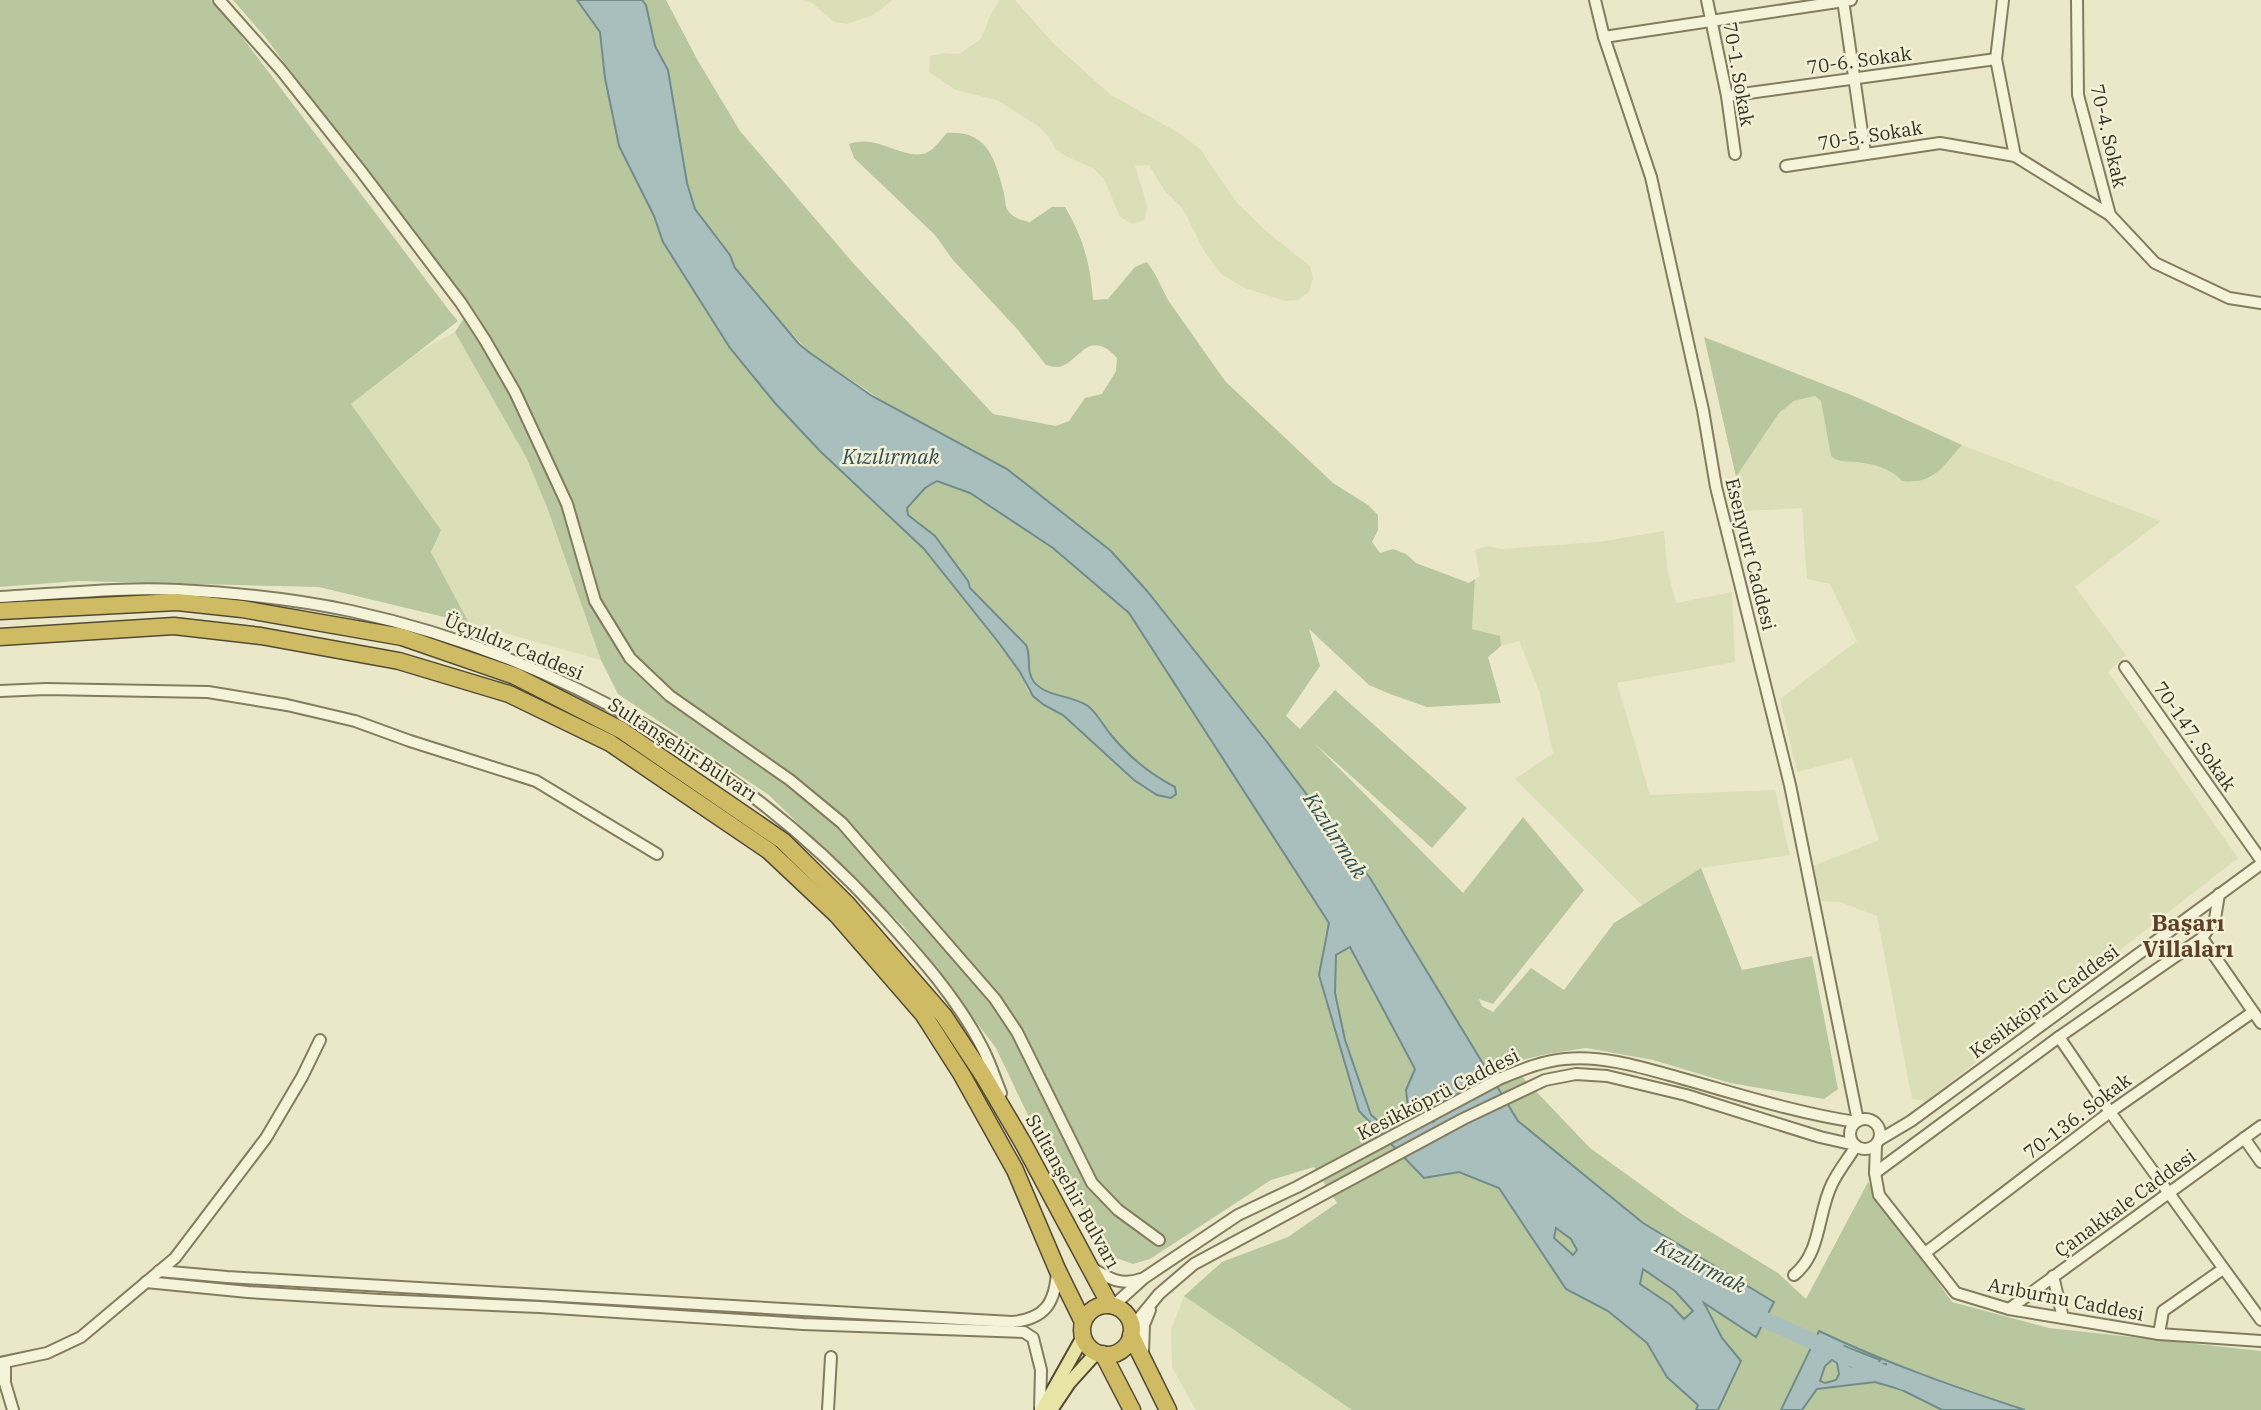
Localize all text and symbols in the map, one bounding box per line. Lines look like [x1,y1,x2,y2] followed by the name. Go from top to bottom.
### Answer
[1718,20,1760,128] street label: 70-1. Sokak
[1805,41,1913,79] street label: 70-6. Sokak
[2085,82,2133,190] street label: 70-4. Sokak
[1816,115,1924,155] street label: 70-5. Sokak
[841,442,941,470] water label: Kızılırmak
[1720,475,1782,633] street label: Esenyurt Caddesi
[441,607,587,685] street label: Üçyıldız Caddesi
[2148,677,2242,795] street label: 70-147. Sokak
[604,692,762,806] street label: Sultanşehir Bulvarı
[1297,786,1375,884] water label: Kızılırmak
[2142,907,2234,963] district label: Başarı Villaları
[1965,939,2123,1063] street label: Kesikköprü Caddesi
[1353,1043,1523,1145] street label: Kesikköprü Caddesi
[2018,1068,2136,1164] street label: 70-136. Sokak
[1021,1110,1125,1272] street label: Sultanşehir Bulvarı
[2050,1144,2200,1262] street label: Çanakkale Caddesi
[1650,1231,1752,1299] water label: Kızılırmak
[1986,1272,2146,1326] street label: Arıburnu Caddesi

